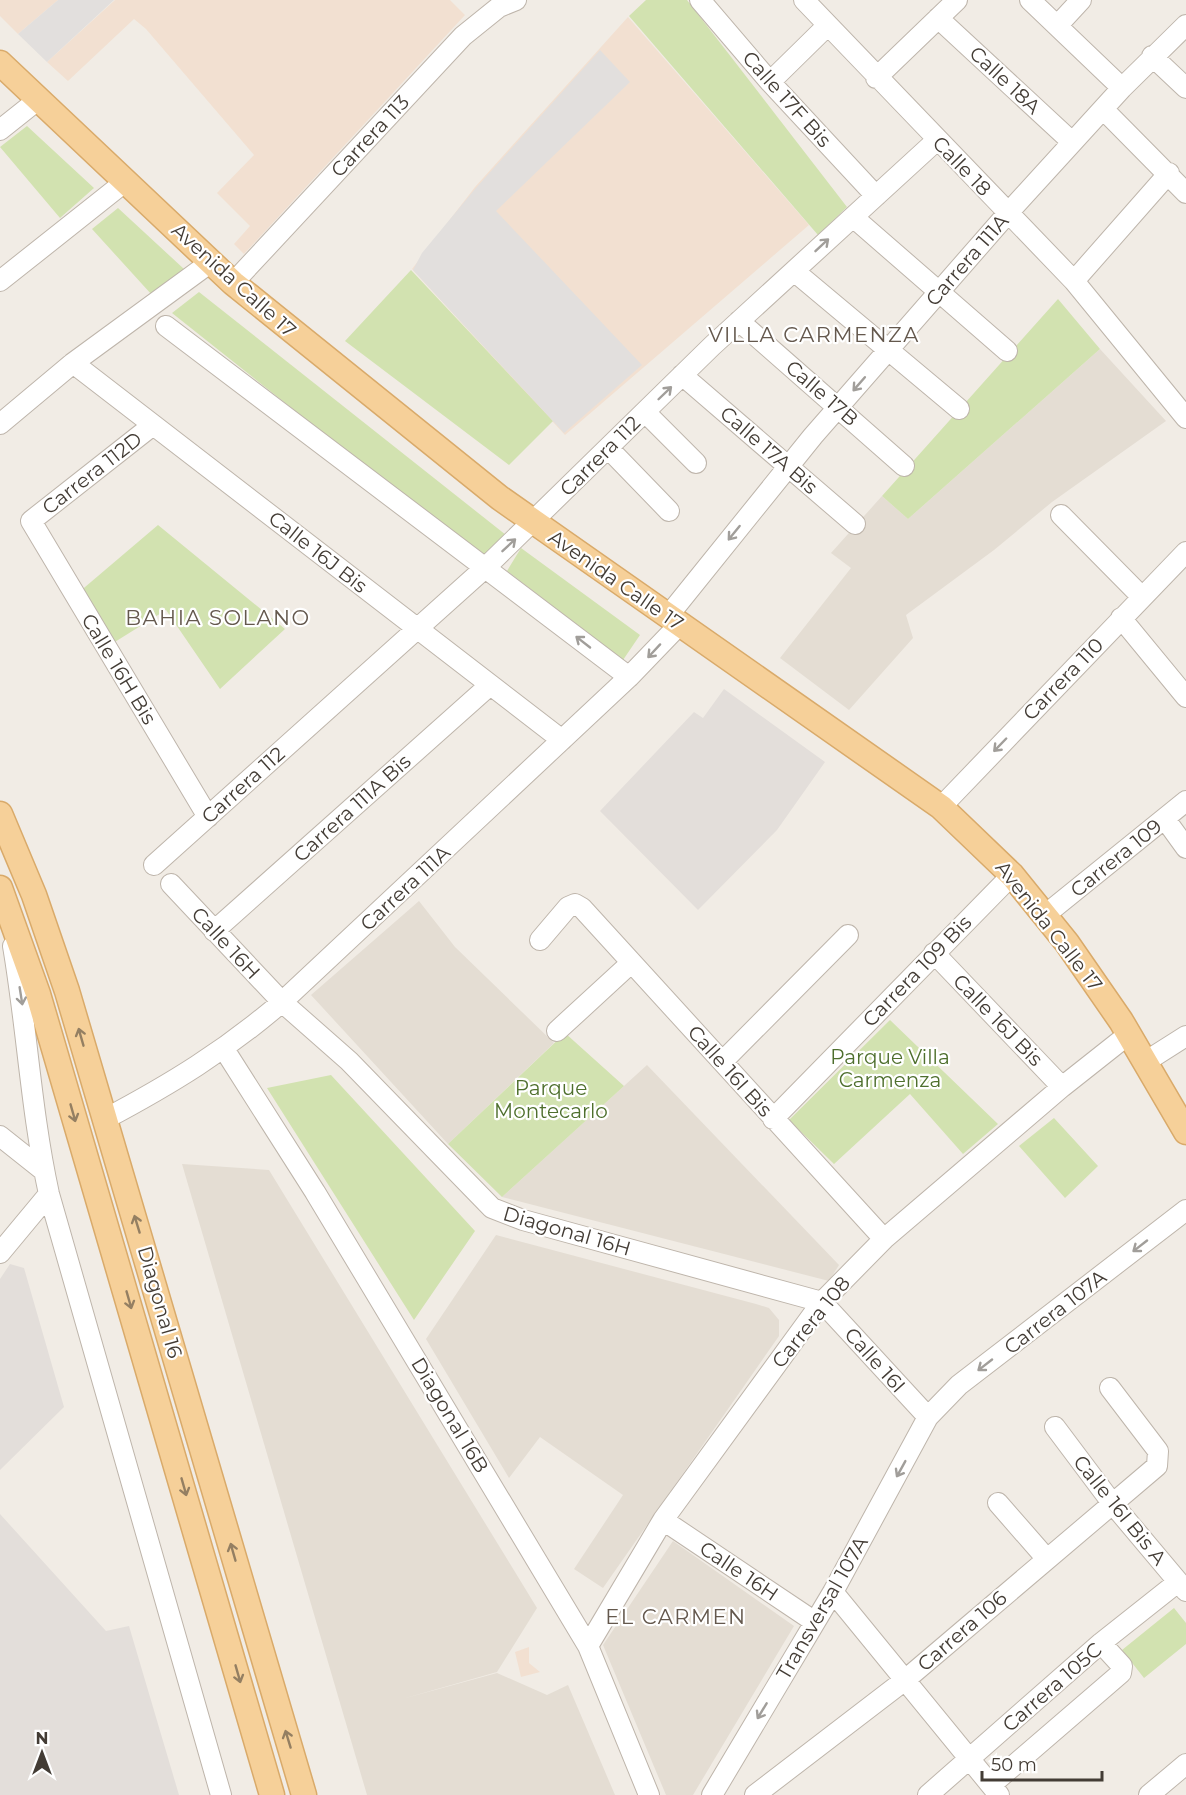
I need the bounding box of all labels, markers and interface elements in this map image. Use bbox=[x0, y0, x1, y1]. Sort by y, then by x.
street label: Calle 18A bbox=[965, 41, 1046, 119]
street label: Calle 17F Bis bbox=[738, 46, 837, 152]
street label: Carrera 113 bbox=[326, 90, 414, 182]
street label: Calle 18 bbox=[928, 131, 996, 201]
street label: Carrera 111A bbox=[921, 209, 1014, 311]
street label: Avenida Calle 17 bbox=[167, 218, 301, 342]
one-way arrow bbox=[814, 238, 829, 252]
district label: VILLA CARMENZA bbox=[708, 322, 920, 347]
street label: Calle 17B bbox=[781, 355, 863, 431]
one-way arrow bbox=[852, 376, 866, 391]
one-way arrow bbox=[657, 385, 672, 400]
street label: Calle 17A Bis bbox=[715, 401, 823, 499]
street label: Carrera 112 bbox=[555, 411, 645, 501]
street label: Carrera 112D bbox=[37, 427, 147, 519]
street label: Calle 16J Bis bbox=[264, 506, 372, 598]
street label: Avenida Calle 17 bbox=[544, 525, 688, 635]
one-way arrow bbox=[727, 525, 740, 541]
one-way arrow bbox=[502, 537, 517, 552]
district label: BAHIA SOLANO bbox=[125, 605, 311, 630]
street label: Calle 16H Bis bbox=[77, 609, 162, 729]
street label: Carrera 110 bbox=[1018, 633, 1108, 725]
one-way arrow bbox=[575, 635, 591, 648]
one-way arrow bbox=[647, 643, 661, 658]
one-way arrow bbox=[993, 738, 1007, 753]
street label: Carrera 112 bbox=[196, 741, 290, 829]
street label: Carrera 111A Bis bbox=[289, 749, 416, 867]
street label: Carrera 109 bbox=[1066, 814, 1166, 902]
street label: Carrera 111A bbox=[355, 840, 455, 936]
street label: Avenida Calle 17 bbox=[991, 856, 1107, 996]
street label: Calle 16H bbox=[187, 902, 265, 984]
street label: Carrera 109 Bis bbox=[858, 910, 976, 1032]
street label: Calle 16J Bis bbox=[948, 969, 1048, 1071]
one-way arrow bbox=[16, 986, 27, 1006]
street label: Calle 16I Bis bbox=[683, 1020, 777, 1122]
one-way arrow bbox=[74, 1028, 86, 1047]
park label: Parque Villa Carmenza bbox=[830, 1045, 950, 1092]
park label: Parque Montecarlo bbox=[494, 1076, 608, 1123]
one-way arrow bbox=[68, 1103, 80, 1122]
street label: Diagonal 16H bbox=[500, 1201, 634, 1261]
one-way arrow bbox=[131, 1215, 142, 1234]
one-way arrow bbox=[1132, 1240, 1148, 1252]
street label: Diagonal 16 bbox=[133, 1243, 187, 1361]
street label: Carrera 107A bbox=[999, 1264, 1111, 1359]
street label: Carrera 108 bbox=[767, 1271, 855, 1373]
one-way arrow bbox=[124, 1290, 135, 1309]
street label: Calle 16I bbox=[840, 1322, 910, 1398]
street label: Diagonal 16B bbox=[406, 1353, 494, 1477]
one-way arrow bbox=[978, 1359, 994, 1372]
street label: Calle 16I Bis A bbox=[1068, 1450, 1172, 1570]
one-way arrow bbox=[895, 1460, 907, 1477]
one-way arrow bbox=[179, 1477, 190, 1496]
street label: Transversal 107A bbox=[771, 1532, 873, 1684]
street label: Calle 16H bbox=[695, 1536, 783, 1606]
one-way arrow bbox=[227, 1543, 238, 1562]
street label: Carrera 106 bbox=[912, 1586, 1012, 1676]
district label: EL CARMEN bbox=[605, 1604, 747, 1629]
street label: Carrera 105C bbox=[997, 1637, 1107, 1737]
one-way arrow bbox=[232, 1664, 244, 1683]
one-way arrow bbox=[756, 1702, 768, 1719]
north arrow bbox=[12, 1723, 72, 1783]
text: N bbox=[36, 1729, 48, 1748]
one-way arrow bbox=[282, 1730, 293, 1749]
scale bar bbox=[982, 1744, 1102, 1782]
text: 50 m bbox=[991, 1754, 1037, 1776]

